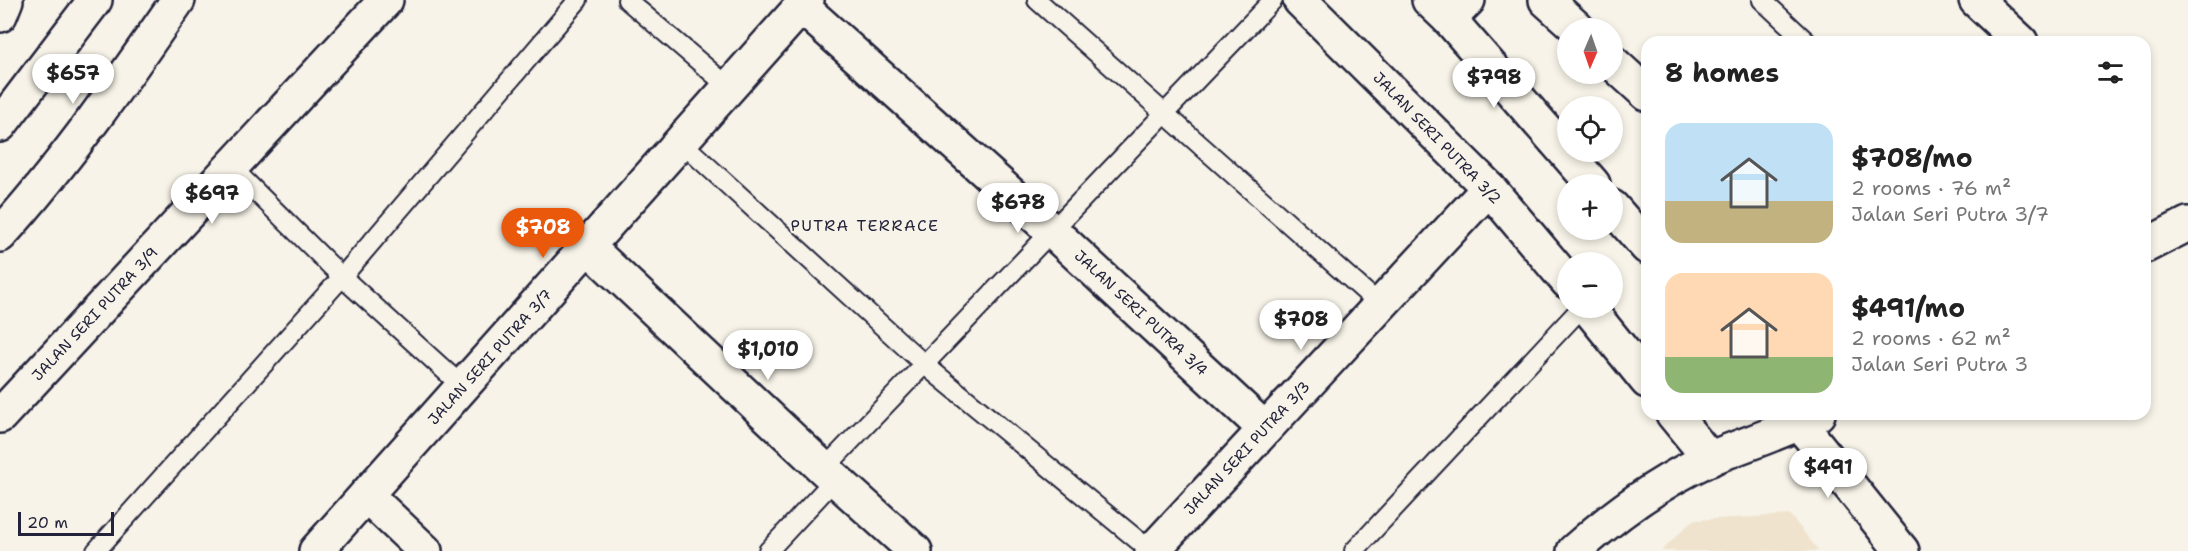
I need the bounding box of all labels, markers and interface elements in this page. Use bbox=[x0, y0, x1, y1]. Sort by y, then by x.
north arrow bbox=[1557, 18, 1623, 84]
map controls bbox=[1557, 18, 1623, 318]
pin: $657 bbox=[37, 54, 109, 105]
text: 8 homes bbox=[1665, 55, 1779, 90]
icon: filters bbox=[2094, 56, 2127, 89]
pin: $798 bbox=[1458, 58, 1530, 109]
text: $657 bbox=[46, 60, 100, 86]
text: $798 bbox=[1466, 64, 1522, 90]
street label: JALAN SERI PUTRA 3/2 bbox=[1369, 68, 1505, 208]
button: locate bbox=[1557, 96, 1623, 162]
text: $708/mo bbox=[1851, 140, 1973, 175]
icon: home bbox=[1713, 147, 1785, 219]
pin: $697 bbox=[176, 174, 248, 225]
button: + bbox=[1557, 174, 1623, 240]
text: 2 rooms · 76 m² bbox=[1851, 175, 2011, 201]
text: $697 bbox=[185, 180, 239, 206]
pin: $678 bbox=[982, 183, 1054, 234]
text: $678 bbox=[991, 189, 1045, 215]
text: Jalan Seri Putra 3/7 bbox=[1851, 201, 2049, 227]
pin: $708 bbox=[507, 208, 579, 259]
text: $708 bbox=[515, 214, 571, 240]
district label: PUTRA TERRACE bbox=[790, 215, 940, 236]
street label: JALAN SERI PUTRA 3/9 bbox=[28, 243, 162, 385]
street label: JALAN SERI PUTRA 3/4 bbox=[1070, 246, 1212, 380]
button: − bbox=[1557, 252, 1623, 318]
street label: JALAN SERI PUTRA 3/7 bbox=[424, 285, 556, 429]
text: $491/mo bbox=[1851, 290, 1965, 325]
icon: home bbox=[1713, 297, 1785, 369]
pin: $708 bbox=[1265, 300, 1337, 351]
text: $708 bbox=[1273, 306, 1329, 332]
text: 2 rooms · 62 m² bbox=[1851, 325, 2011, 351]
pin: $1,010 bbox=[719, 330, 817, 381]
text: $1,010 bbox=[737, 336, 799, 362]
text: Jalan Seri Putra 3 bbox=[1851, 351, 2028, 377]
street label: JALAN SERI PUTRA 3/3 bbox=[1180, 377, 1314, 519]
pin: $491 bbox=[1792, 448, 1864, 499]
text: $491 bbox=[1803, 454, 1853, 480]
scale bar bbox=[18, 509, 114, 536]
text: 20 m bbox=[27, 512, 68, 533]

